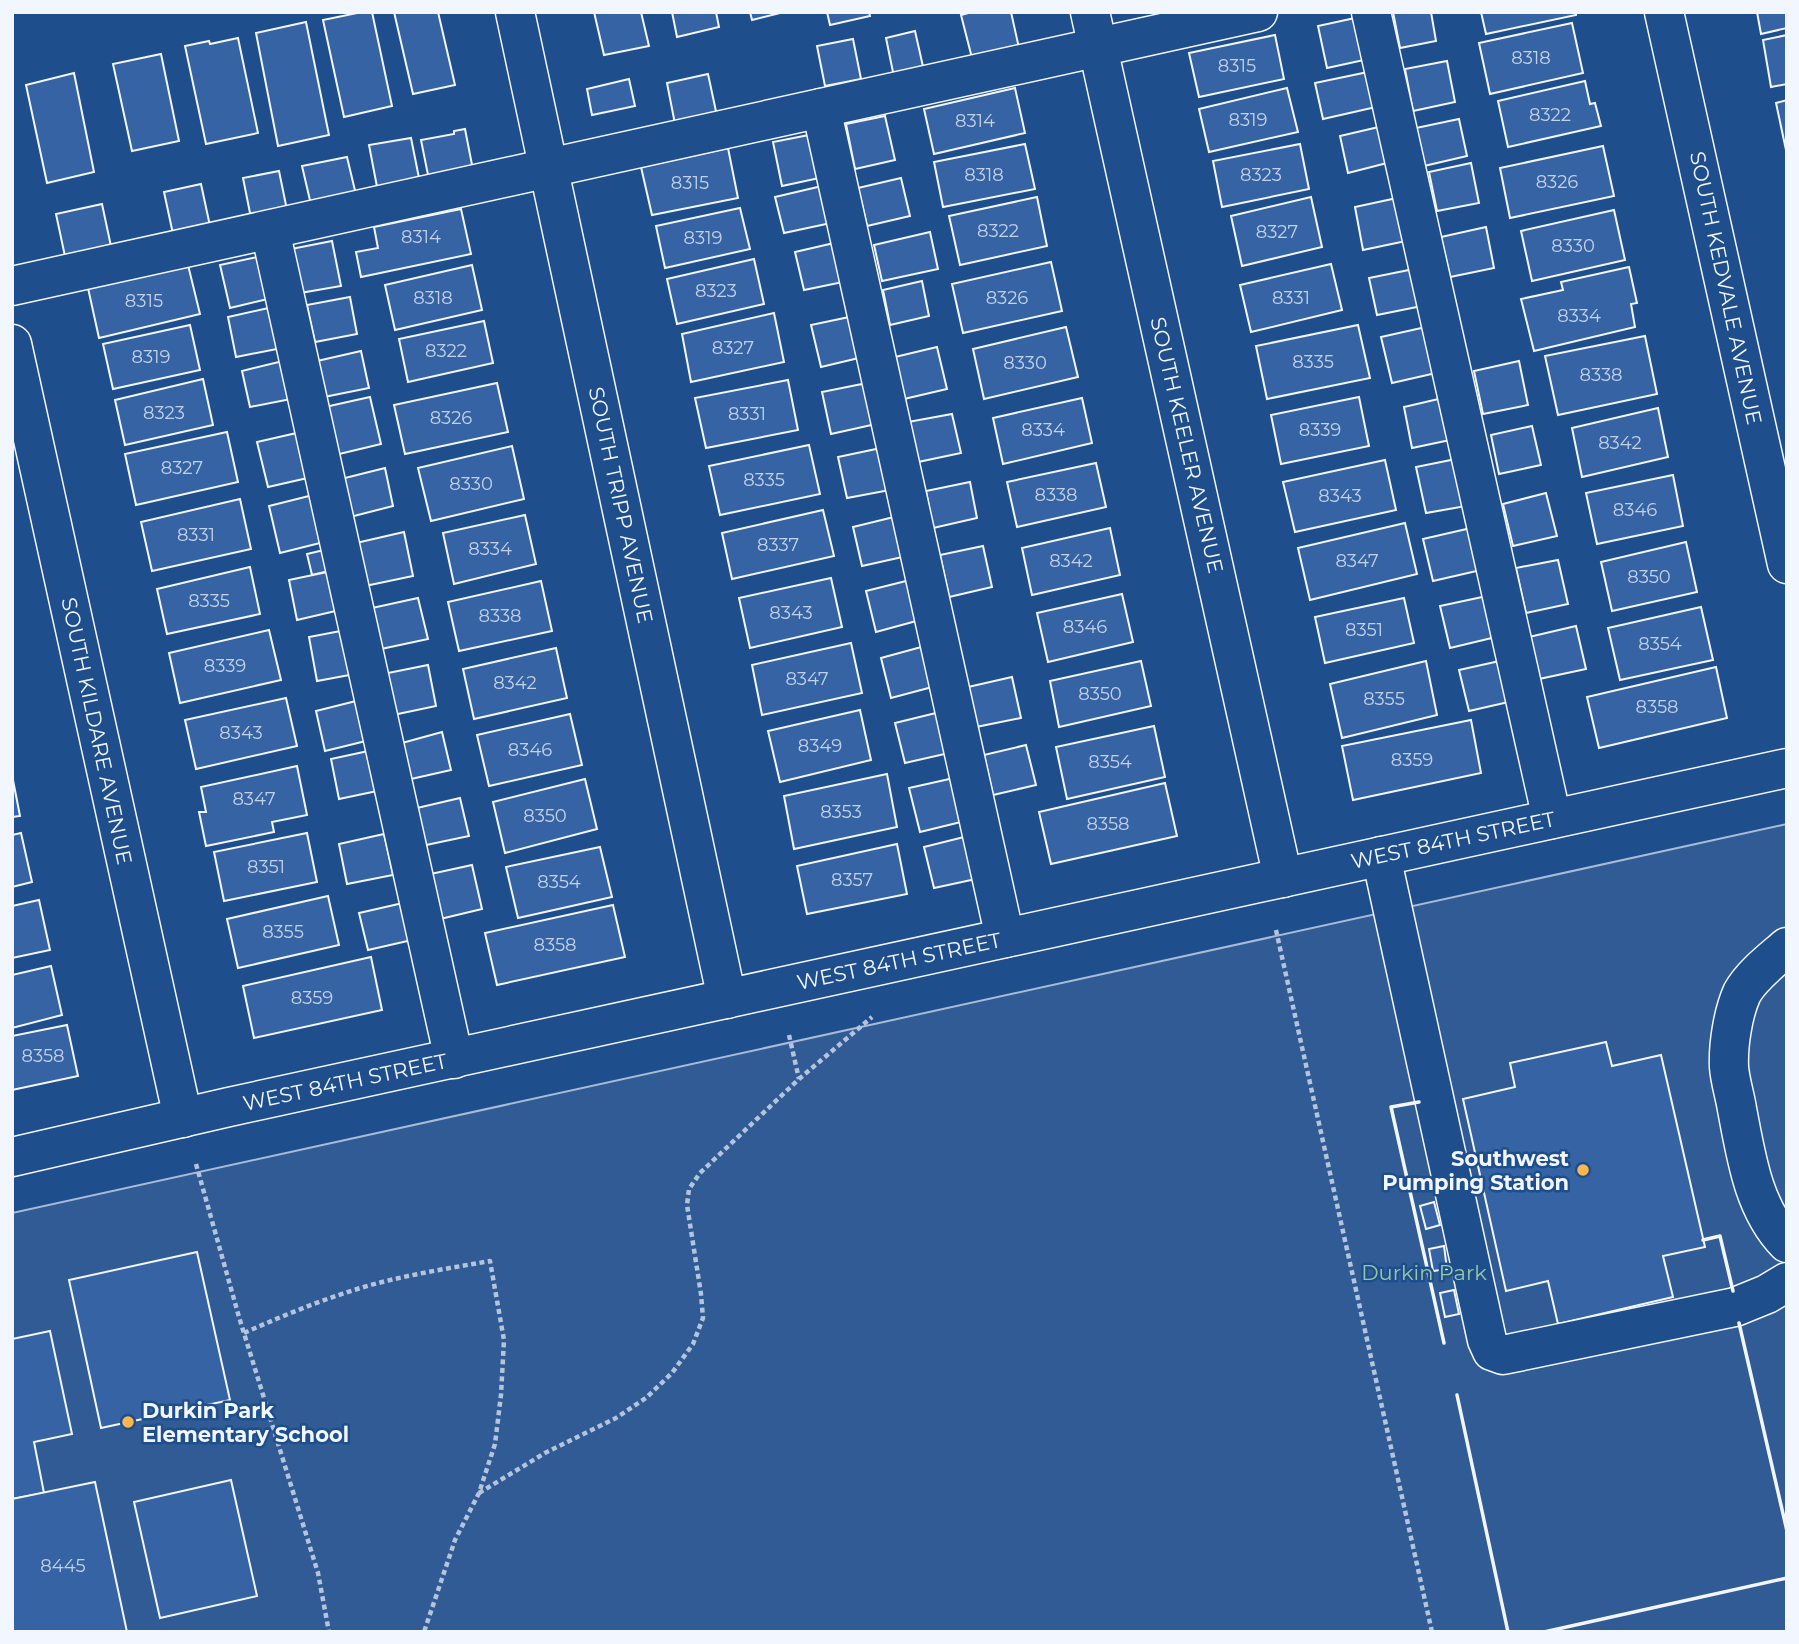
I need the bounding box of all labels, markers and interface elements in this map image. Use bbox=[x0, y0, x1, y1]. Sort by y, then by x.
house number: 8318 bbox=[1511, 47, 1551, 69]
house number: 8315 bbox=[1218, 55, 1256, 77]
house number: 8322 bbox=[1529, 104, 1571, 126]
house number: 8319 bbox=[1228, 109, 1268, 131]
house number: 8314 bbox=[955, 110, 995, 132]
street label: SOUTH KEDVALE AVENUE bbox=[1685, 149, 1767, 427]
house number: 8318 bbox=[964, 164, 1004, 186]
house number: 8323 bbox=[1240, 164, 1282, 186]
house number: 8326 bbox=[1536, 171, 1578, 193]
house number: 8315 bbox=[671, 172, 709, 194]
house number: 8322 bbox=[977, 220, 1019, 242]
house number: 8327 bbox=[1256, 221, 1298, 243]
house number: 8314 bbox=[401, 226, 441, 248]
house number: 8319 bbox=[683, 227, 723, 249]
house number: 8330 bbox=[1551, 235, 1595, 257]
house number: 8323 bbox=[695, 280, 737, 302]
house number: 8318 bbox=[413, 287, 453, 309]
house number: 8326 bbox=[986, 287, 1028, 309]
house number: 8331 bbox=[1272, 287, 1310, 309]
house number: 8315 bbox=[125, 290, 163, 312]
house number: 8334 bbox=[1557, 305, 1601, 327]
street label: SOUTH KEELER AVENUE bbox=[1145, 314, 1229, 576]
house number: 8327 bbox=[712, 337, 754, 359]
house number: 8322 bbox=[425, 340, 467, 362]
house number: 8319 bbox=[131, 346, 171, 368]
house number: 8335 bbox=[1292, 351, 1334, 373]
house number: 8330 bbox=[1003, 352, 1047, 374]
house number: 8338 bbox=[1579, 364, 1623, 386]
street label: SOUTH TRIPP AVENUE bbox=[584, 385, 658, 625]
house number: 8323 bbox=[143, 402, 185, 424]
house number: 8331 bbox=[728, 403, 766, 425]
house number: 8326 bbox=[430, 407, 472, 429]
house number: 8334 bbox=[1021, 419, 1065, 441]
house number: 8339 bbox=[1299, 419, 1341, 441]
house number: 8342 bbox=[1598, 432, 1642, 454]
house number: 8327 bbox=[161, 457, 203, 479]
house number: 8335 bbox=[743, 469, 785, 491]
house number: 8330 bbox=[449, 473, 493, 495]
house number: 8338 bbox=[1034, 484, 1078, 506]
house number: 8343 bbox=[1318, 485, 1362, 507]
house number: 8346 bbox=[1613, 499, 1657, 521]
house number: 8331 bbox=[177, 524, 215, 546]
house number: 8337 bbox=[757, 534, 799, 556]
house number: 8334 bbox=[468, 538, 512, 560]
house number: 8342 bbox=[1049, 550, 1093, 572]
house number: 8347 bbox=[1335, 550, 1379, 572]
house number: 8350 bbox=[1627, 566, 1671, 588]
house number: 8335 bbox=[188, 590, 230, 612]
street label: SOUTH KILDARE AVENUE bbox=[56, 595, 138, 867]
house number: 8343 bbox=[769, 602, 813, 624]
house number: 8338 bbox=[478, 605, 522, 627]
house number: 8346 bbox=[1063, 616, 1107, 638]
house number: 8351 bbox=[1345, 619, 1383, 641]
house number: 8354 bbox=[1638, 633, 1682, 655]
house number: 8339 bbox=[204, 655, 246, 677]
house number: 8347 bbox=[785, 668, 829, 690]
house number: 8342 bbox=[493, 672, 537, 694]
house number: 8350 bbox=[1078, 683, 1122, 705]
house number: 8355 bbox=[1363, 688, 1405, 710]
house number: 8358 bbox=[1635, 696, 1679, 718]
house number: 8343 bbox=[219, 722, 263, 744]
house number: 8349 bbox=[798, 735, 842, 757]
house number: 8346 bbox=[508, 739, 552, 761]
house number: 8359 bbox=[1391, 749, 1433, 771]
house number: 8354 bbox=[1088, 751, 1132, 773]
house number: 8347 bbox=[232, 788, 276, 810]
house number: 8353 bbox=[820, 801, 862, 823]
house number: 8350 bbox=[523, 805, 567, 827]
street label: WEST 84TH STREET bbox=[1349, 806, 1557, 874]
house number: 8358 bbox=[1086, 813, 1130, 835]
house number: 8351 bbox=[247, 856, 285, 878]
house number: 8357 bbox=[831, 869, 873, 891]
house number: 8354 bbox=[537, 871, 581, 893]
house number: 8355 bbox=[262, 921, 304, 943]
street label: WEST 84TH STREET bbox=[795, 927, 1003, 995]
house number: 8358 bbox=[533, 934, 577, 956]
house number: 8359 bbox=[291, 987, 333, 1009]
house number: 8358 bbox=[21, 1045, 65, 1067]
street label: WEST 84TH STREET bbox=[241, 1048, 449, 1116]
place label: Southwest Pumping Station bbox=[1382, 1146, 1569, 1195]
marker: Southwest Pumping Station bbox=[1575, 1162, 1591, 1178]
park label: Durkin Park bbox=[1361, 1260, 1487, 1285]
place label: Durkin Park Elementary School bbox=[142, 1398, 349, 1447]
marker: Durkin Park Elementary School bbox=[120, 1414, 136, 1430]
house number: 8445 bbox=[40, 1555, 86, 1577]

